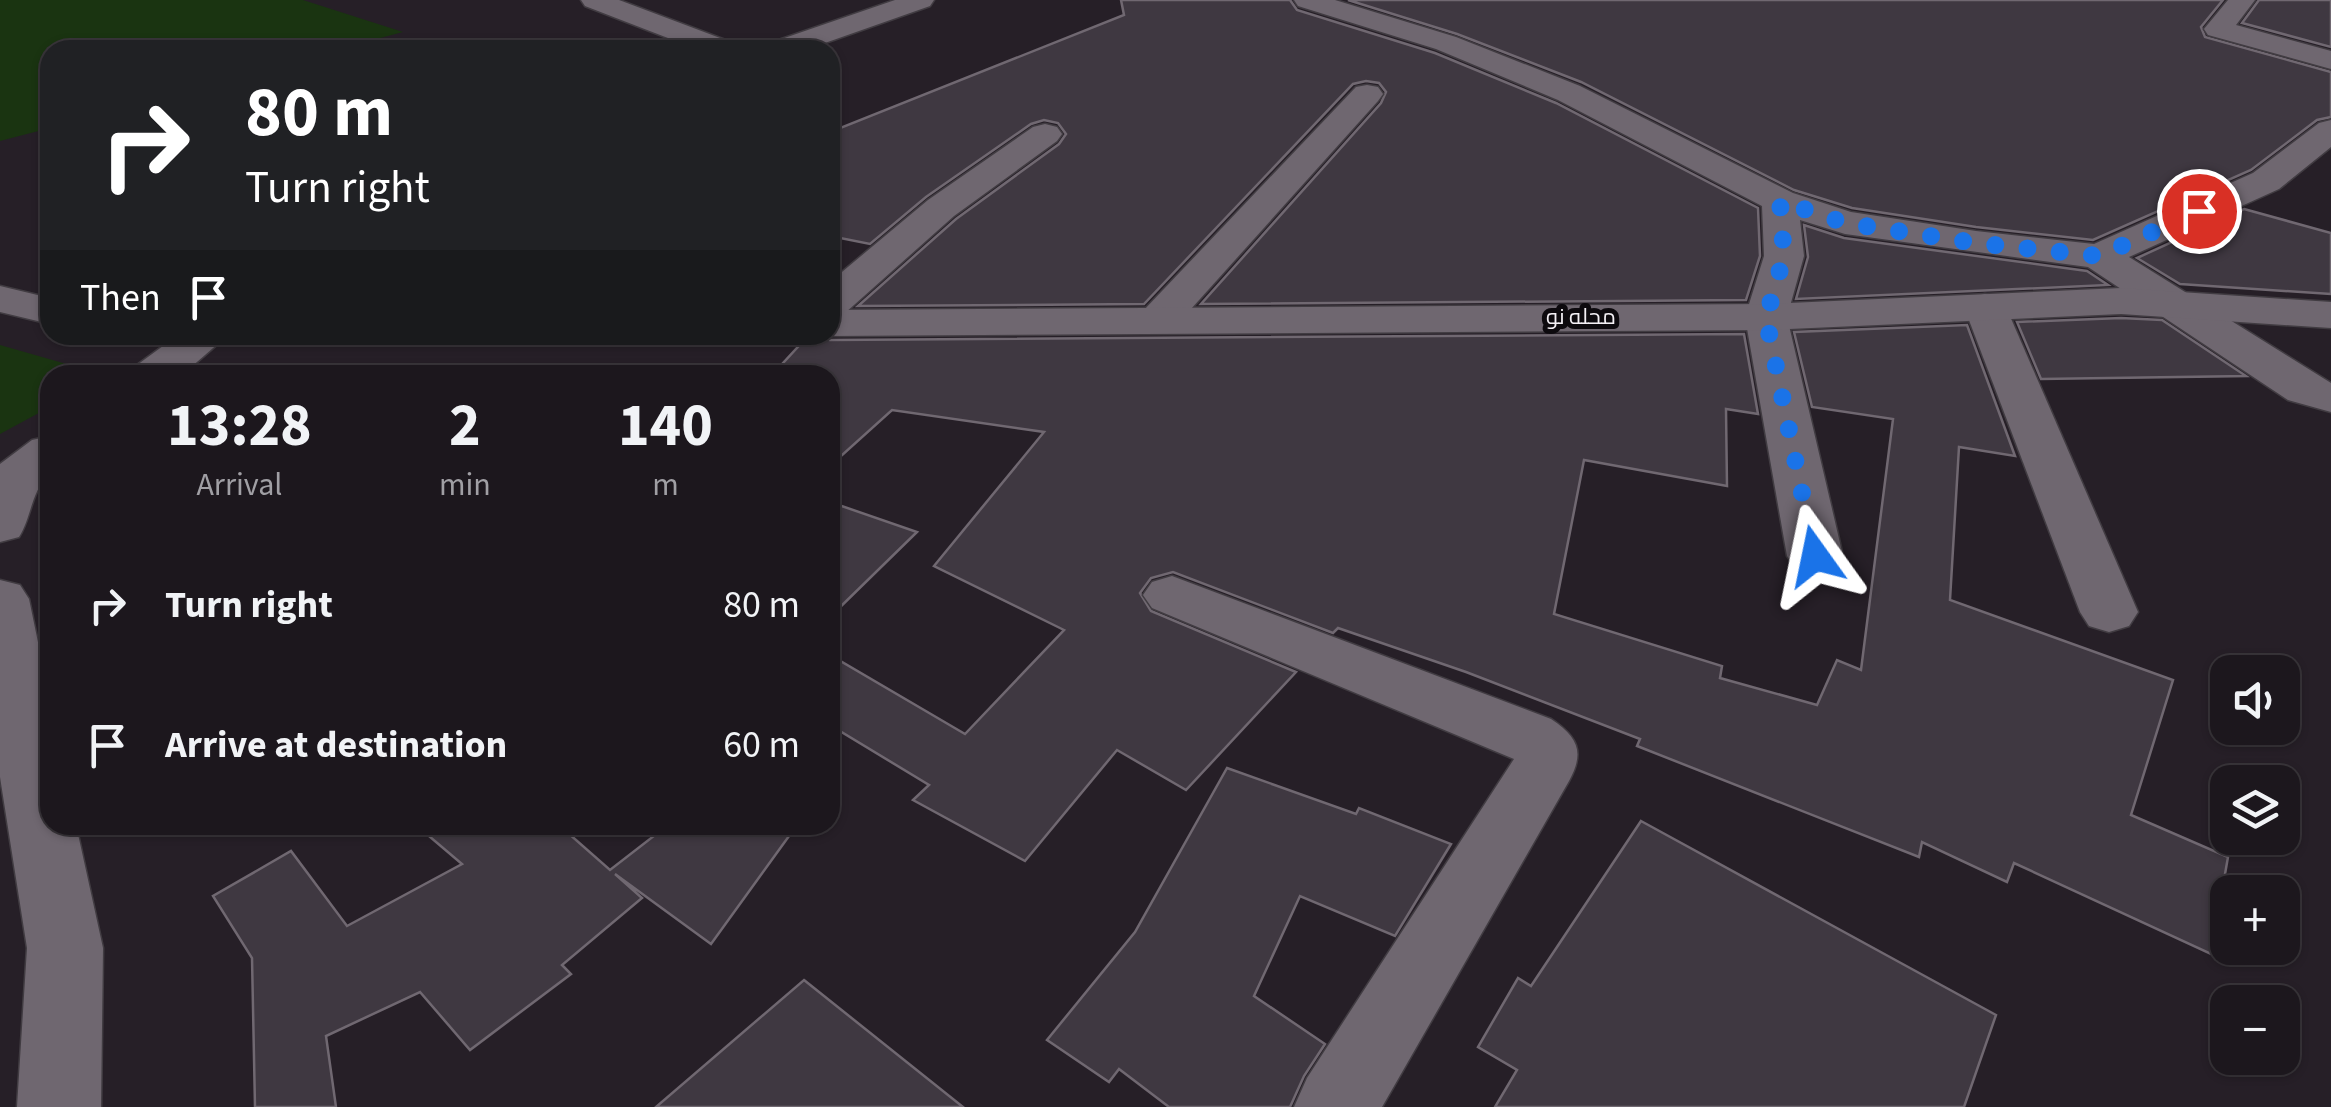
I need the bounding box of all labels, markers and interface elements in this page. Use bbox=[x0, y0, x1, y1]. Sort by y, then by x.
text: 80 m bbox=[245, 63, 393, 163]
icon: right bbox=[80, 80, 210, 210]
text: Turn right bbox=[245, 156, 430, 220]
pin bbox=[2157, 169, 2242, 254]
icon: arrive bbox=[2172, 184, 2227, 239]
icon: arrive bbox=[181, 270, 236, 325]
text: Then bbox=[80, 271, 161, 325]
street label: محله نو bbox=[1546, 301, 1616, 333]
text: 13:28 bbox=[167, 384, 312, 469]
text: 2 bbox=[449, 384, 481, 469]
text: 140 bbox=[618, 384, 713, 469]
text: Arrival bbox=[196, 462, 282, 508]
text: min bbox=[439, 462, 491, 508]
text: m bbox=[652, 462, 679, 508]
position arrow bbox=[1763, 504, 1867, 608]
icon: right bbox=[80, 578, 135, 633]
text: Turn right bbox=[165, 578, 333, 632]
text: 80 m bbox=[723, 578, 800, 632]
map controls bbox=[2210, 655, 2300, 1075]
button: sound bbox=[2210, 655, 2300, 745]
icon: arrive bbox=[80, 718, 135, 773]
text: Arrive at destination bbox=[165, 718, 507, 772]
text: 60 m bbox=[723, 718, 800, 772]
button: layers bbox=[2210, 765, 2300, 855]
button: + bbox=[2210, 875, 2300, 965]
button: − bbox=[2210, 985, 2300, 1075]

